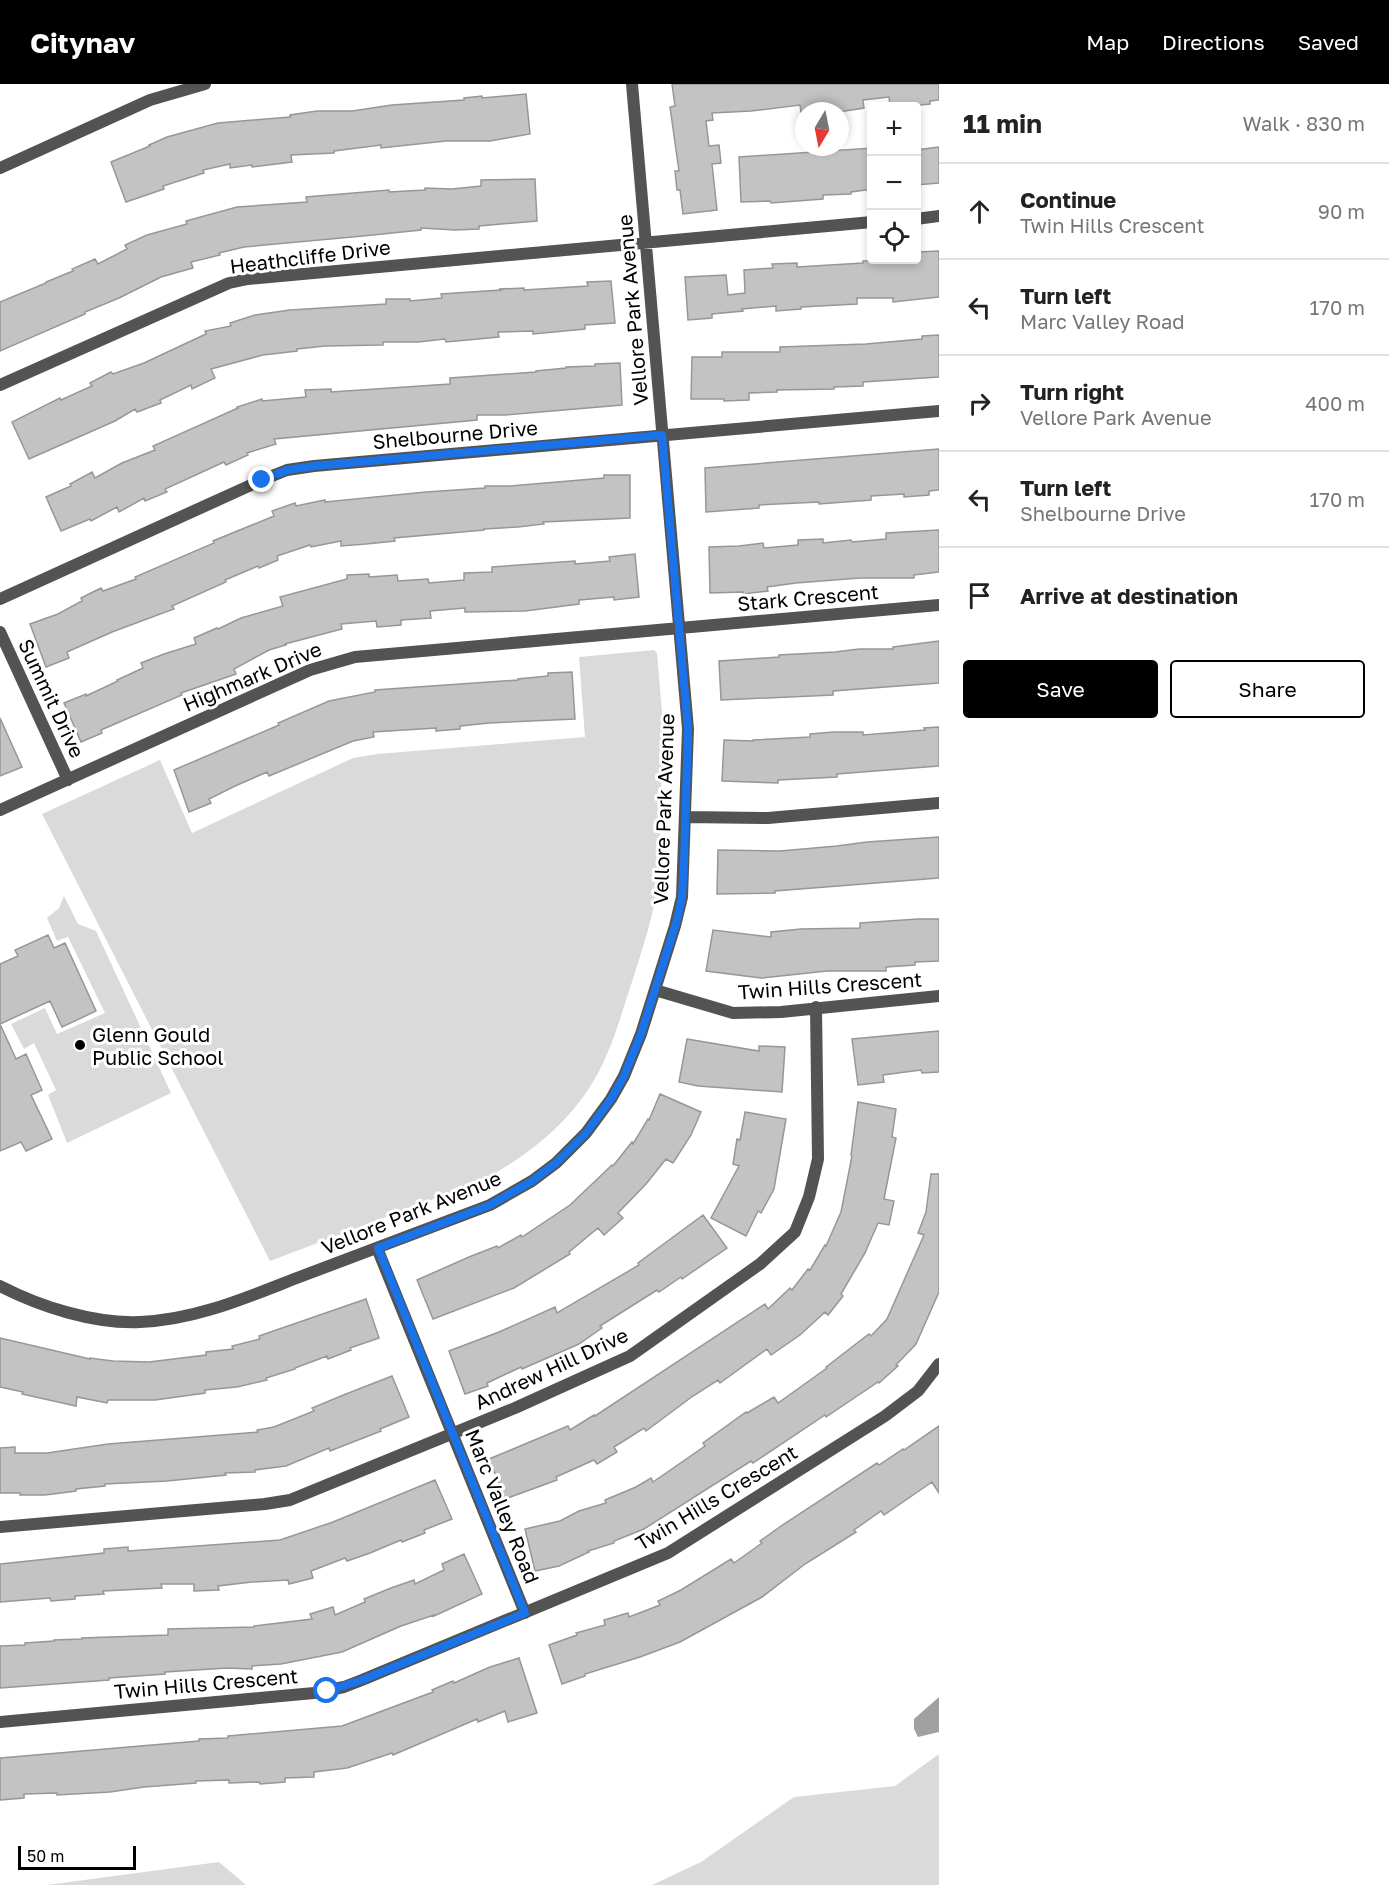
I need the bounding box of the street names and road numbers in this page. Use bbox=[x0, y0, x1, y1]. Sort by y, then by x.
street label: Vellore Park Avenue bbox=[612, 214, 652, 406]
street label: Heathcliffe Drive bbox=[228, 234, 392, 278]
street label: Shelbourne Drive bbox=[371, 415, 539, 453]
street label: Stark Crescent bbox=[736, 579, 880, 615]
street label: Summit Drive bbox=[14, 635, 90, 761]
street label: Highmark Drive bbox=[179, 636, 325, 716]
street label: Vellore Park Avenue bbox=[648, 713, 678, 905]
street label: Twin Hills Crescent bbox=[737, 967, 923, 1003]
street label: Vellore Park Avenue bbox=[318, 1165, 504, 1259]
street label: Andrew Hill Drive bbox=[471, 1322, 631, 1414]
street label: Marc Valley Road bbox=[461, 1425, 545, 1587]
street label: Twin Hills Crescent bbox=[631, 1439, 801, 1555]
street label: Twin Hills Crescent bbox=[113, 1663, 299, 1703]

